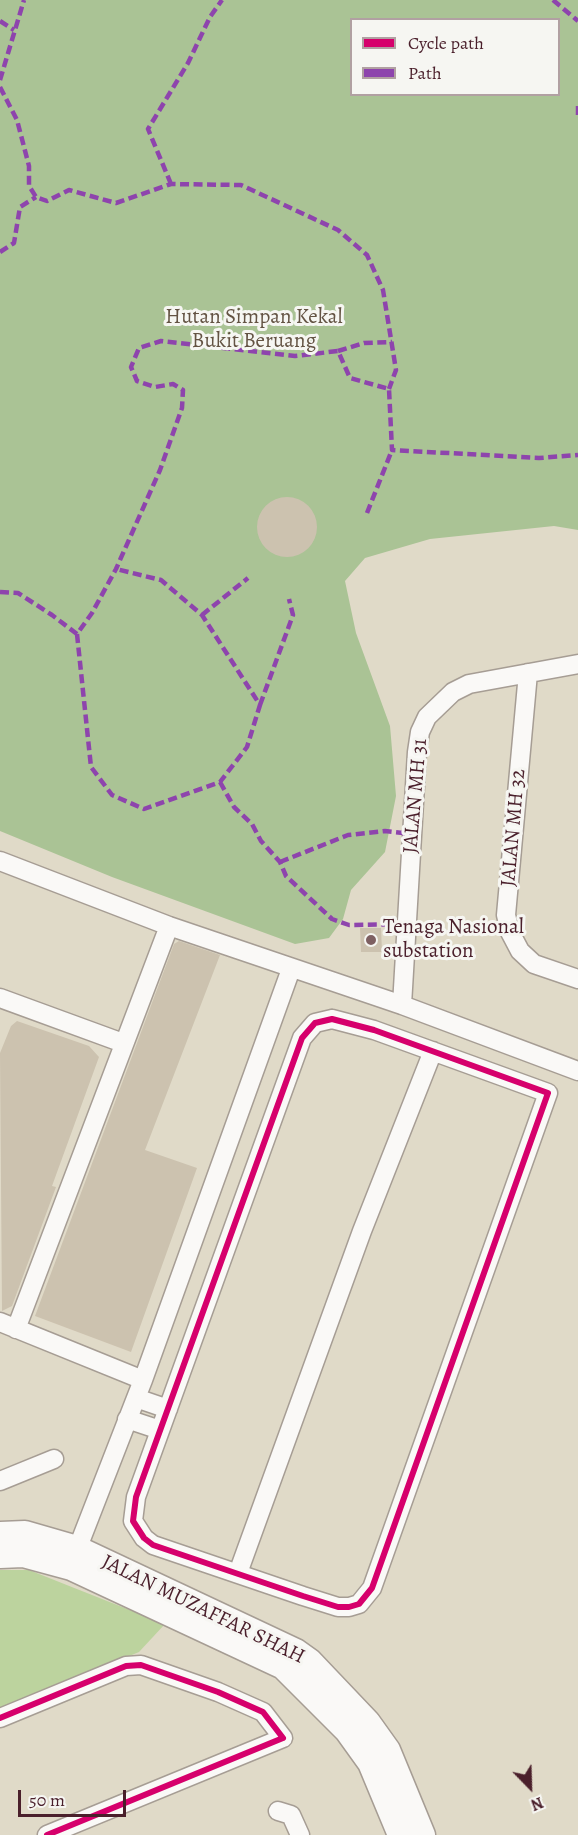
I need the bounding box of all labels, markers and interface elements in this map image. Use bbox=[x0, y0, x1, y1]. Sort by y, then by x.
legend bbox=[350, 18, 560, 96]
text: Cycle path bbox=[408, 31, 484, 55]
text: Path bbox=[408, 61, 442, 85]
park label: Hutan Simpan Kekal Bukit Beruang bbox=[165, 305, 343, 355]
street label: JALAN MH 31 bbox=[398, 737, 434, 855]
street label: JALAN MH 32 bbox=[496, 768, 532, 888]
place label: Tenaga Nasional substation bbox=[383, 915, 524, 965]
marker: Tenaga Nasional substation bbox=[364, 933, 378, 947]
street label: JALAN MUZAFFAR SHAH bbox=[97, 1550, 309, 1670]
north arrow bbox=[500, 1757, 560, 1817]
scale bar bbox=[21, 1778, 129, 1816]
text: 50 m bbox=[29, 1788, 65, 1812]
text: N bbox=[527, 1791, 547, 1816]

